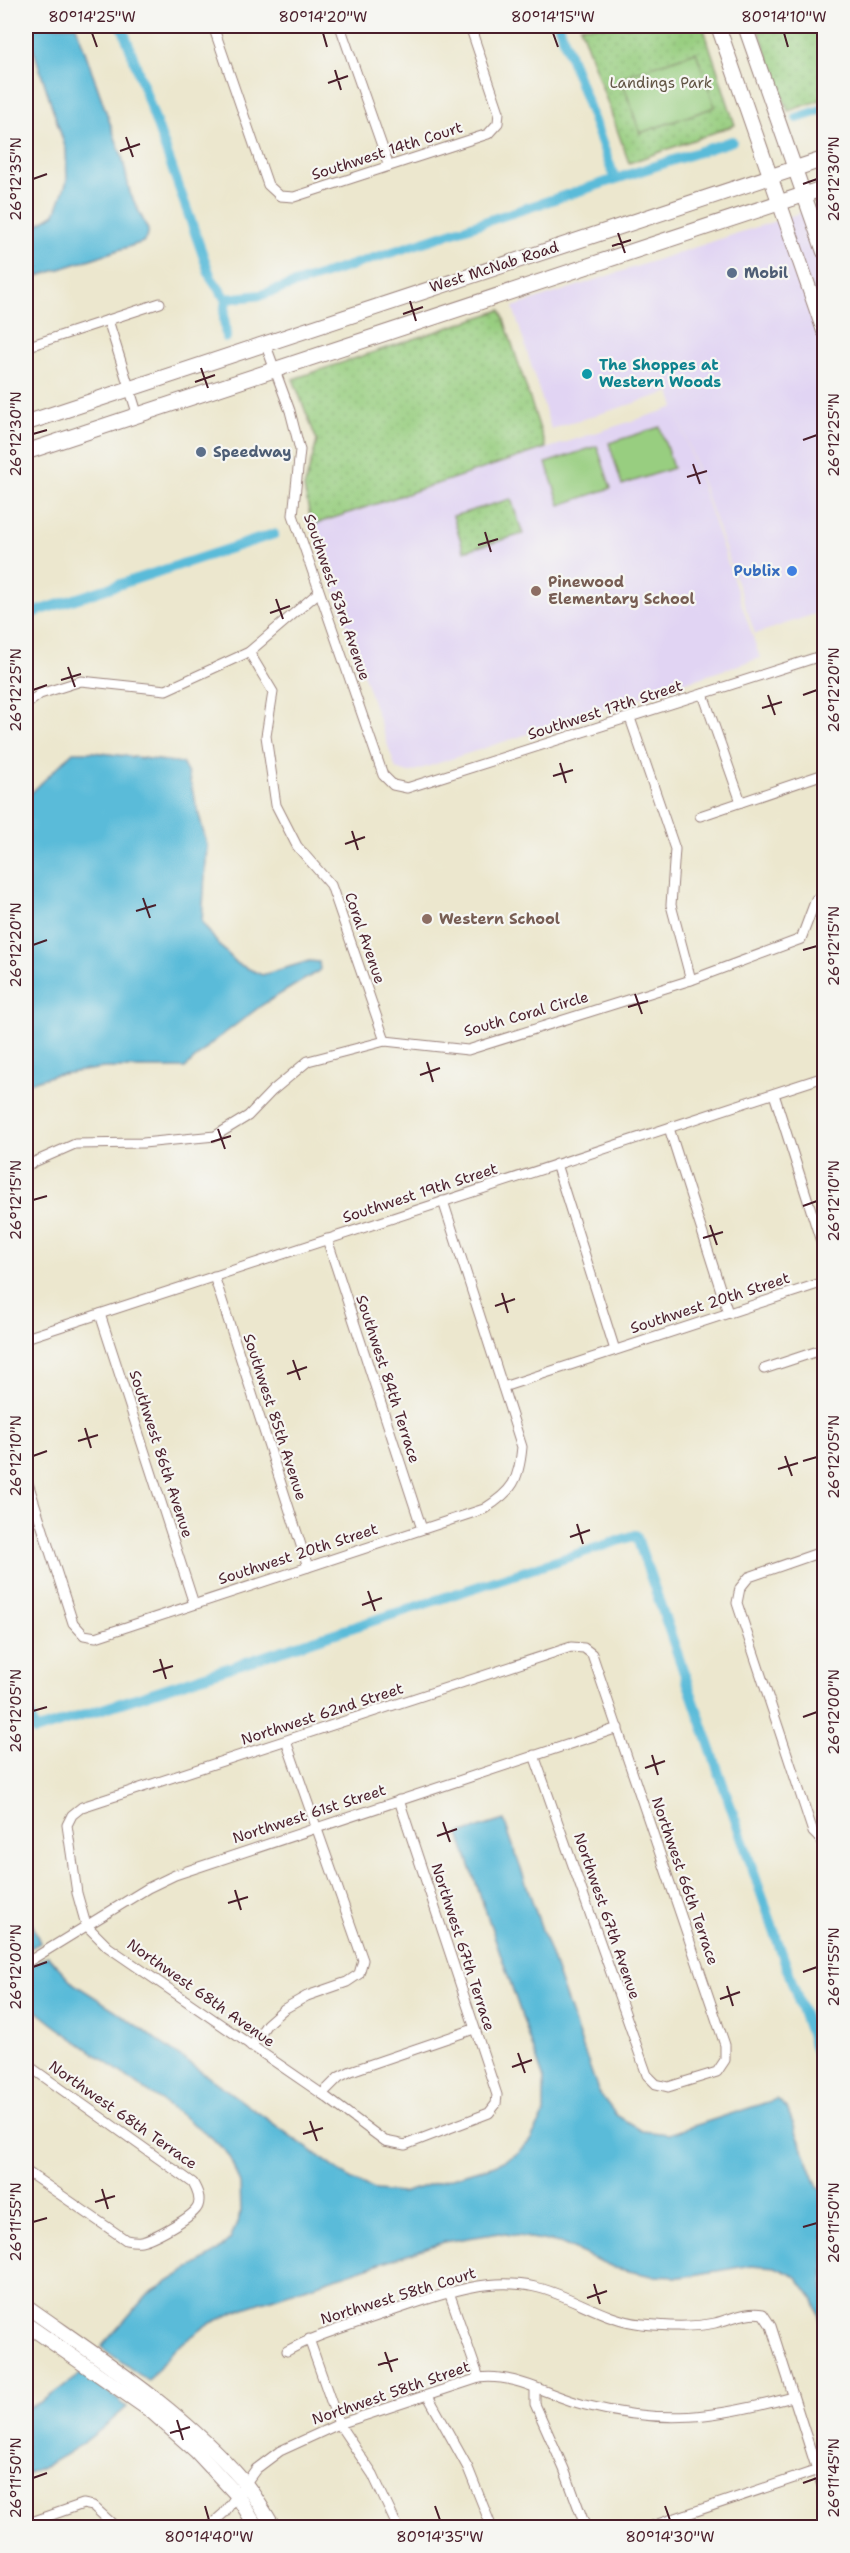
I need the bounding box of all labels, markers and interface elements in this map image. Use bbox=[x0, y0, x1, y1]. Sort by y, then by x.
text: 80°14'25"W bbox=[48, 7, 136, 27]
text: 80°14'20"W bbox=[278, 7, 368, 27]
text: 80°14'15"W bbox=[511, 7, 595, 27]
text: 80°14'10"W bbox=[741, 7, 827, 27]
park label: Landings Park bbox=[610, 73, 712, 93]
street label: Southwest 14th Court bbox=[309, 117, 465, 185]
text: 26°12'30"N bbox=[824, 136, 844, 222]
text: 26°12'35"N bbox=[6, 137, 26, 221]
street label: West McNab Road bbox=[427, 237, 562, 297]
place label: Mobil bbox=[744, 263, 788, 283]
marker: Mobil bbox=[725, 266, 739, 280]
place label: The Shoppes at Western Woods bbox=[599, 355, 721, 392]
marker: The Shoppes at Western Woods bbox=[580, 367, 594, 381]
text: 26°12'30"N bbox=[6, 391, 26, 477]
text: 26°12'25"N bbox=[824, 393, 844, 477]
place label: Speedway bbox=[213, 442, 291, 462]
marker: Speedway bbox=[194, 445, 208, 459]
street label: Southwest 83rd Avenue bbox=[299, 511, 375, 683]
place label: Publix bbox=[734, 561, 780, 581]
marker: Publix bbox=[785, 564, 799, 578]
place label: Pinewood Elementary School bbox=[548, 572, 695, 609]
marker: Pinewood Elementary School bbox=[529, 584, 543, 598]
text: 26°12'20"N bbox=[824, 647, 844, 733]
text: 26°12'25"N bbox=[6, 648, 26, 732]
street label: Southwest 17th Street bbox=[525, 675, 685, 745]
street label: Coral Avenue bbox=[340, 890, 390, 986]
text: 26°12'20"N bbox=[6, 902, 26, 988]
text: 26°12'15"N bbox=[824, 906, 844, 986]
place label: Western School bbox=[439, 909, 560, 929]
marker: Western School bbox=[420, 912, 434, 926]
street label: South Coral Circle bbox=[461, 987, 591, 1041]
street label: Southwest 19th Street bbox=[340, 1158, 500, 1228]
text: 26°12'15"N bbox=[6, 1160, 26, 1240]
text: 26°12'10"N bbox=[824, 1160, 844, 1242]
street label: Southwest 20th Street bbox=[628, 1268, 792, 1338]
street label: Southwest 84th Terrace bbox=[351, 1292, 425, 1466]
street label: Southwest 85th Avenue bbox=[239, 1331, 311, 1503]
street label: Southwest 86th Avenue bbox=[124, 1368, 198, 1540]
text: 26°12'10"N bbox=[6, 1415, 26, 1497]
text: 26°12'05"N bbox=[824, 1415, 844, 1499]
street label: Southwest 20th Street bbox=[216, 1519, 380, 1589]
text: 26°12'05"N bbox=[6, 1669, 26, 1753]
text: 26°12'00"N bbox=[824, 1669, 844, 1755]
street label: Northwest 62nd Street bbox=[238, 1678, 406, 1750]
street label: Northwest 61st Street bbox=[230, 1780, 388, 1848]
street label: Northwest 66th Terrace bbox=[647, 1794, 723, 1968]
street label: Northwest 67th Avenue bbox=[569, 1830, 645, 2002]
street label: Northwest 67th Terrace bbox=[426, 1861, 500, 2033]
text: 26°12'00"N bbox=[6, 1924, 26, 2010]
text: 26°11'55"N bbox=[824, 1927, 844, 2007]
street label: Northwest 68th Avenue bbox=[123, 1934, 279, 2052]
street label: Northwest 68th Terrace bbox=[45, 2056, 201, 2174]
text: 26°11'55"N bbox=[6, 2182, 26, 2262]
text: 26°11'50"N bbox=[824, 2182, 844, 2264]
street label: Northwest 58th Court bbox=[318, 2263, 478, 2329]
street label: Northwest 58th Street bbox=[309, 2357, 473, 2429]
text: 26°11'50"N bbox=[6, 2437, 26, 2519]
text: 26°11'45"N bbox=[824, 2438, 844, 2518]
text: 80°14'40"W bbox=[164, 2527, 254, 2547]
text: 80°14'35"W bbox=[396, 2527, 484, 2547]
text: 80°14'30"W bbox=[625, 2527, 715, 2547]

